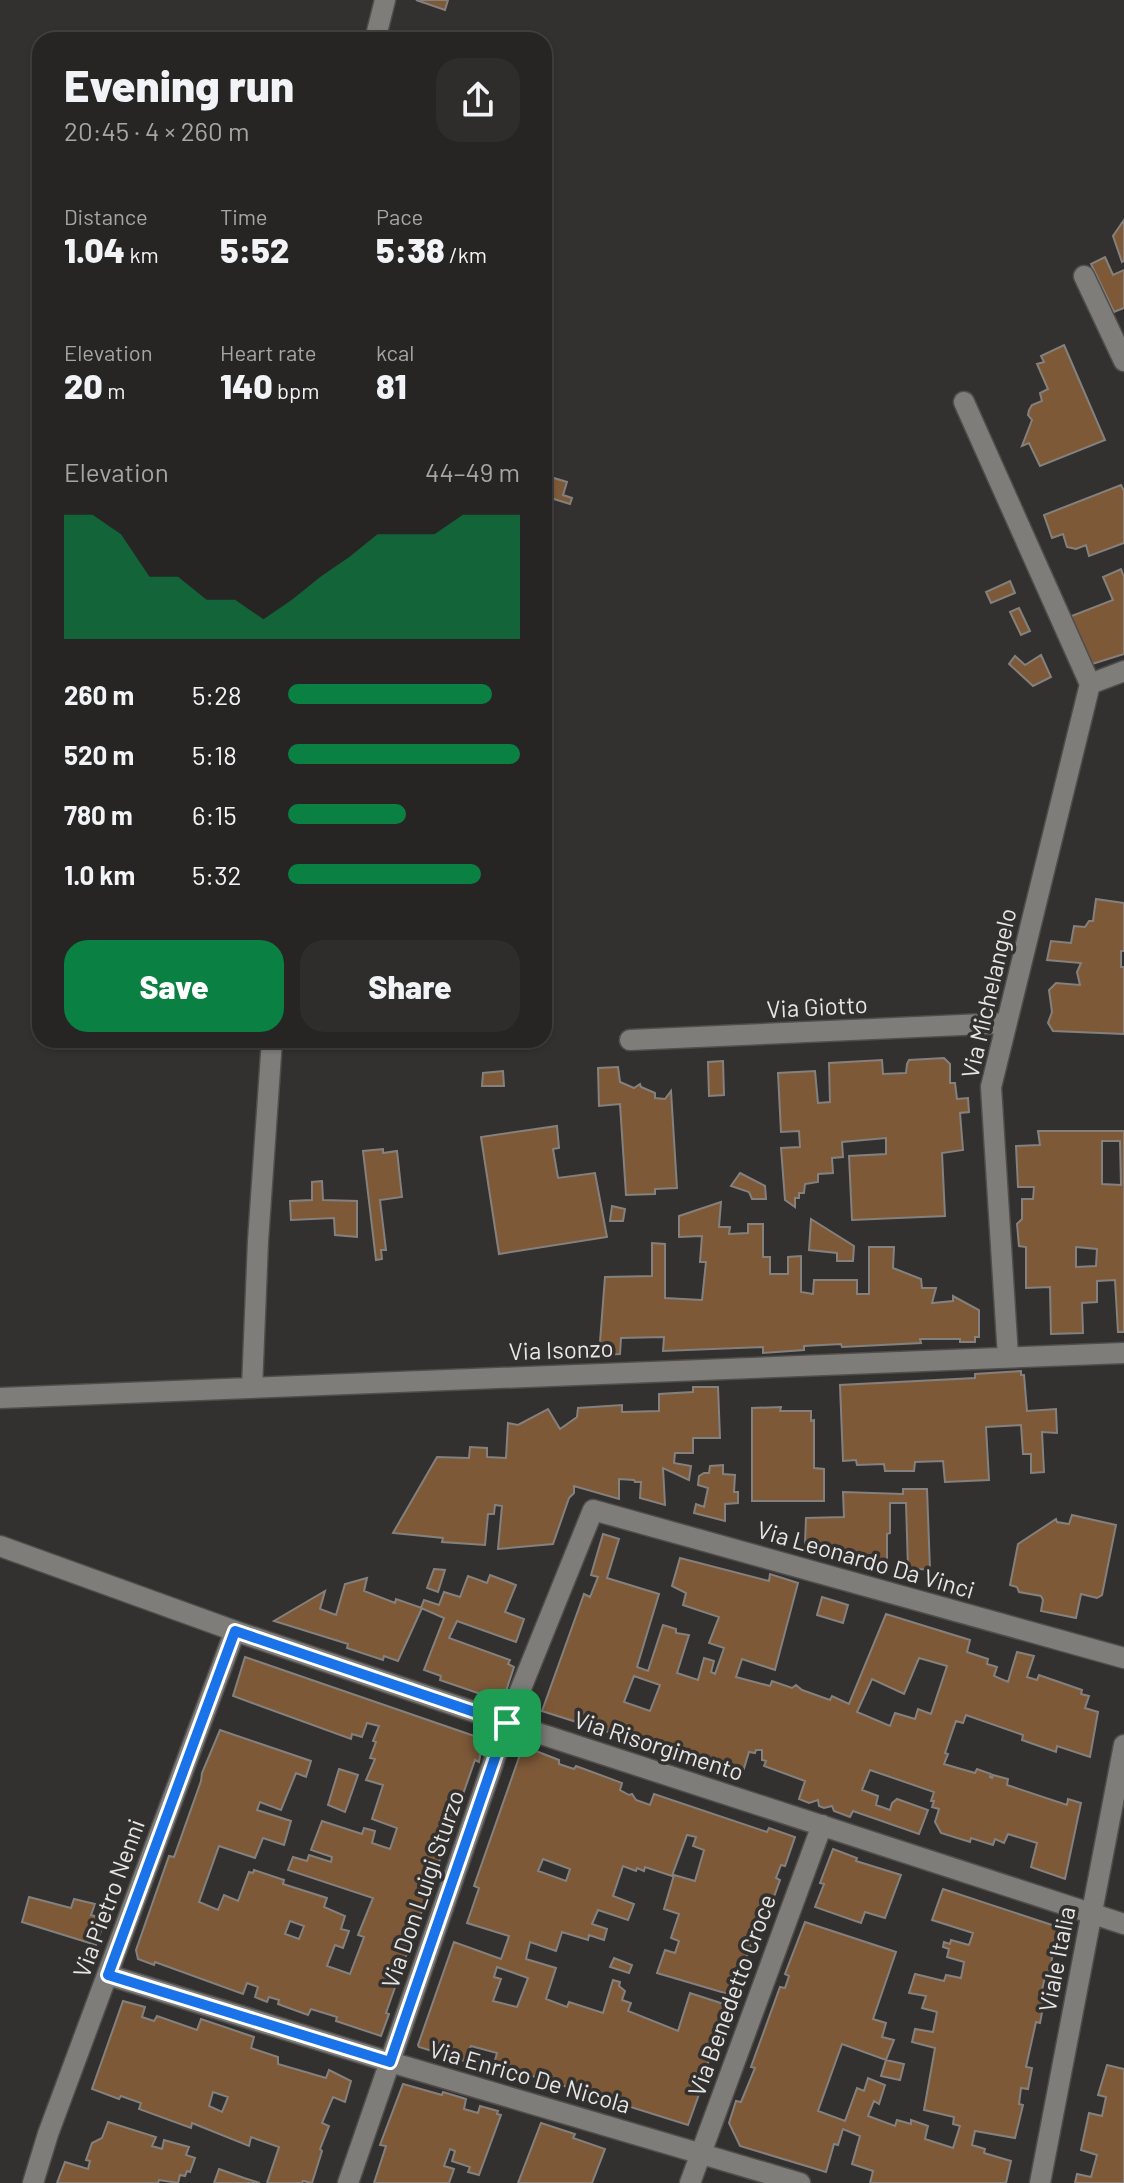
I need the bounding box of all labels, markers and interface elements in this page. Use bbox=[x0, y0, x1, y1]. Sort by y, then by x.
text: Evening run bbox=[64, 58, 294, 111]
button: share bbox=[436, 58, 520, 142]
text: 20:45 · 4 × 260 m bbox=[64, 115, 249, 146]
text: Distance bbox=[64, 203, 148, 229]
text: Time bbox=[220, 203, 268, 229]
text: Pace bbox=[376, 203, 423, 229]
text: 1.04 bbox=[64, 229, 125, 270]
text: 5:52 bbox=[220, 229, 289, 270]
text: 5:38 bbox=[376, 229, 445, 270]
text: km bbox=[125, 241, 159, 267]
text: /km bbox=[445, 241, 487, 267]
text: Elevation bbox=[64, 339, 153, 365]
text: Heart rate bbox=[220, 339, 317, 365]
text: kcal bbox=[376, 339, 414, 365]
text: 20 bbox=[64, 365, 103, 406]
text: 140 bbox=[220, 365, 273, 406]
text: 81 bbox=[376, 365, 407, 406]
text: m bbox=[103, 377, 125, 403]
text: bpm bbox=[273, 377, 319, 403]
text: Elevation bbox=[64, 456, 169, 487]
text: 44–49 m bbox=[425, 456, 520, 487]
text: 260 m bbox=[64, 679, 134, 710]
text: 5:28 bbox=[192, 679, 242, 710]
text: 520 m bbox=[64, 739, 134, 770]
text: 5:18 bbox=[192, 739, 237, 770]
text: 780 m bbox=[64, 799, 133, 830]
text: 6:15 bbox=[192, 799, 237, 830]
text: 1.0 km bbox=[64, 859, 135, 890]
text: 5:32 bbox=[192, 859, 242, 890]
street label: Via Michelangelo bbox=[954, 905, 1022, 1081]
button: Save bbox=[64, 940, 284, 1032]
button: Share bbox=[300, 940, 520, 1032]
street label: Via Giotto bbox=[766, 989, 868, 1023]
street label: Via Isonzo bbox=[508, 1333, 614, 1365]
street label: Via Leonardo Da Vinci bbox=[754, 1514, 978, 1604]
pin bbox=[473, 1689, 541, 1757]
icon: arrive bbox=[485, 1701, 529, 1745]
street label: Via Risorgimento bbox=[570, 1704, 748, 1786]
street label: Via Don Luigi Sturzo bbox=[375, 1786, 469, 1992]
street label: Via Pietro Nenni bbox=[66, 1815, 150, 1981]
street label: Via Benedetto Croce bbox=[681, 1890, 781, 2100]
street label: Viale Italia bbox=[1032, 1904, 1080, 2014]
street label: Via Enrico De Nicola bbox=[426, 2033, 634, 2119]

